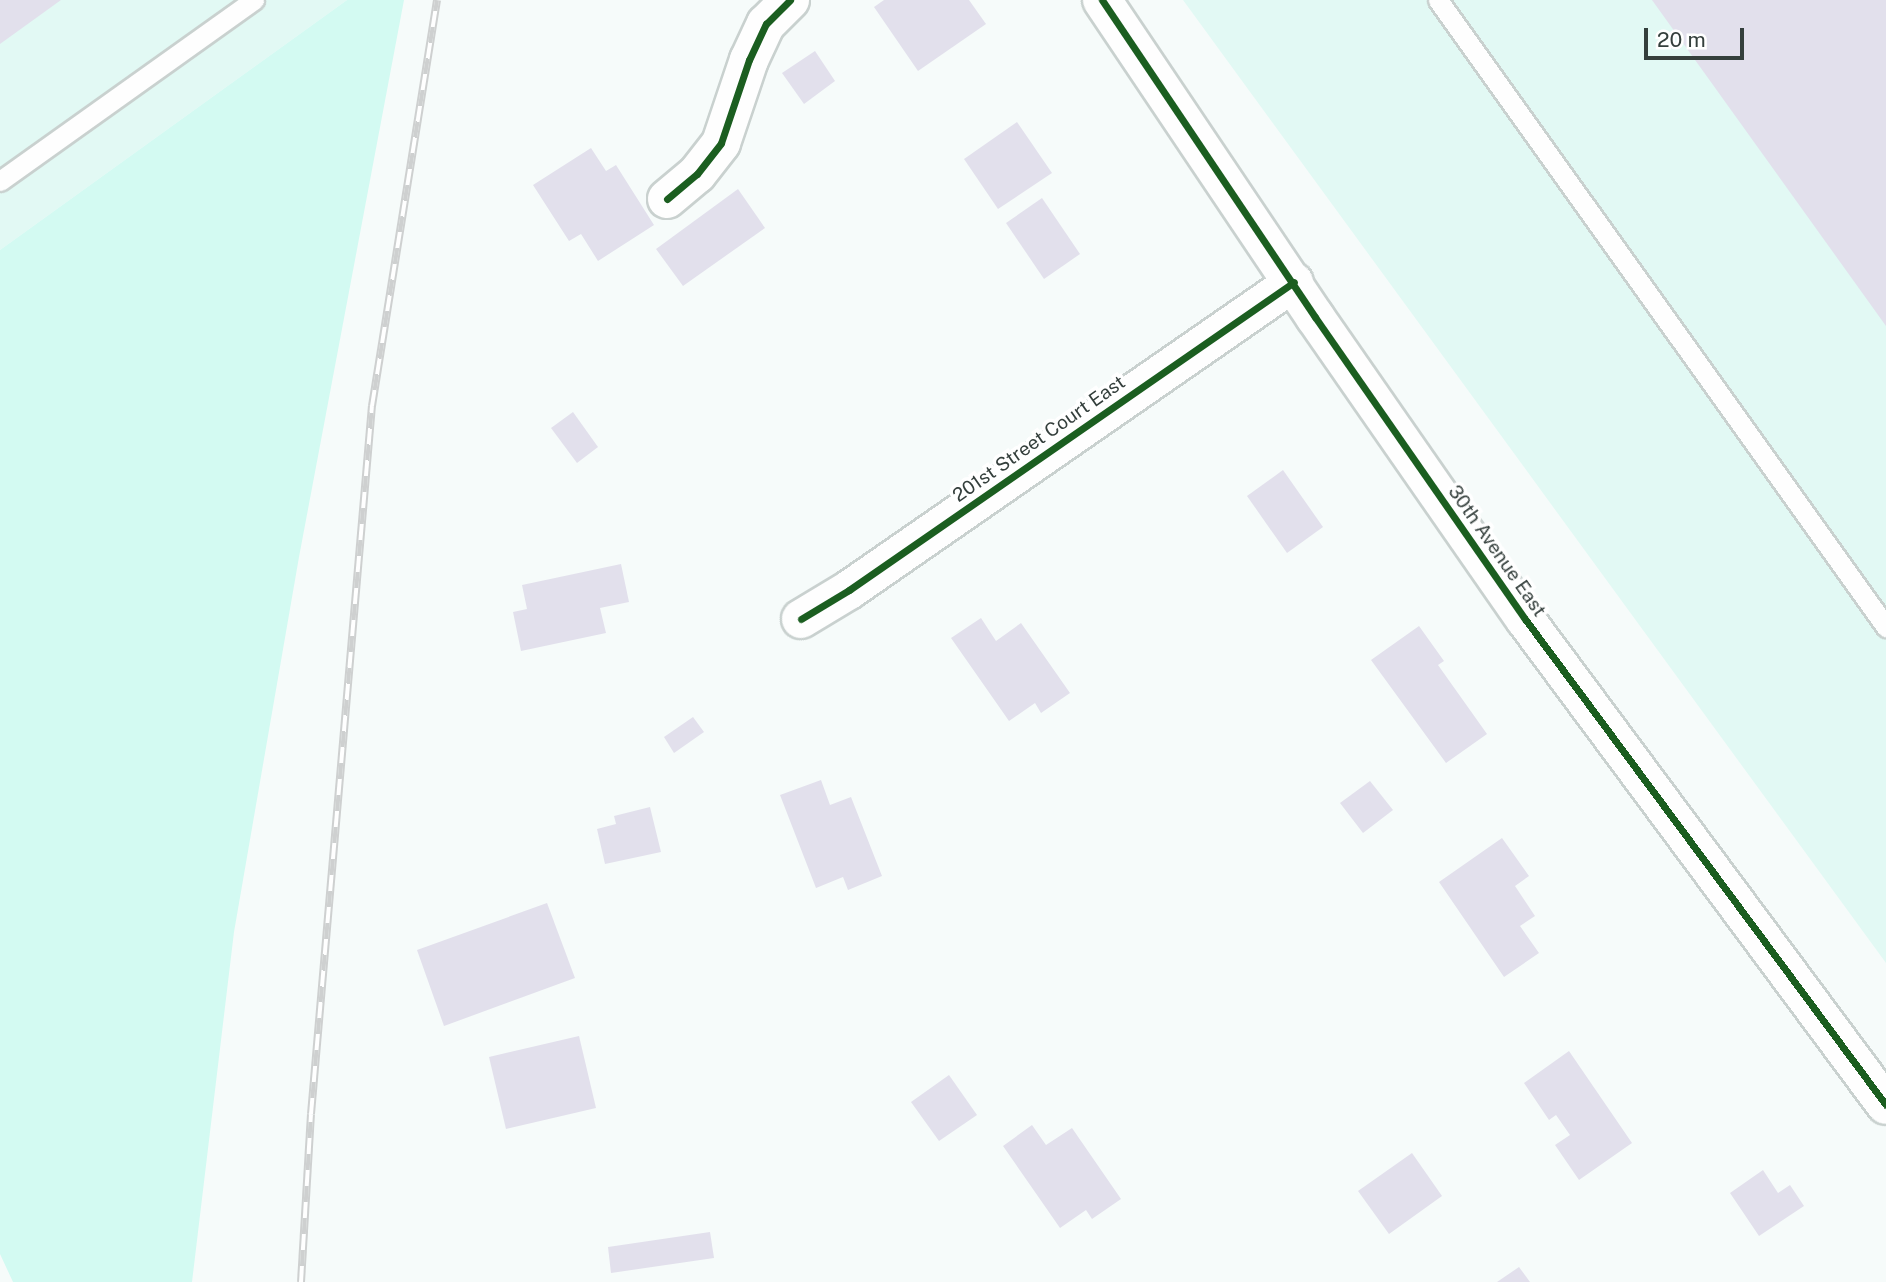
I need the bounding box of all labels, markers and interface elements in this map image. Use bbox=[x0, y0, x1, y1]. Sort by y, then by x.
scale bar bbox=[1648, 14, 1748, 58]
text: 20 m bbox=[1657, 27, 1706, 52]
street label: 201st Street Court East bbox=[948, 371, 1130, 507]
street label: 30th Avenue East bbox=[1443, 481, 1551, 621]

